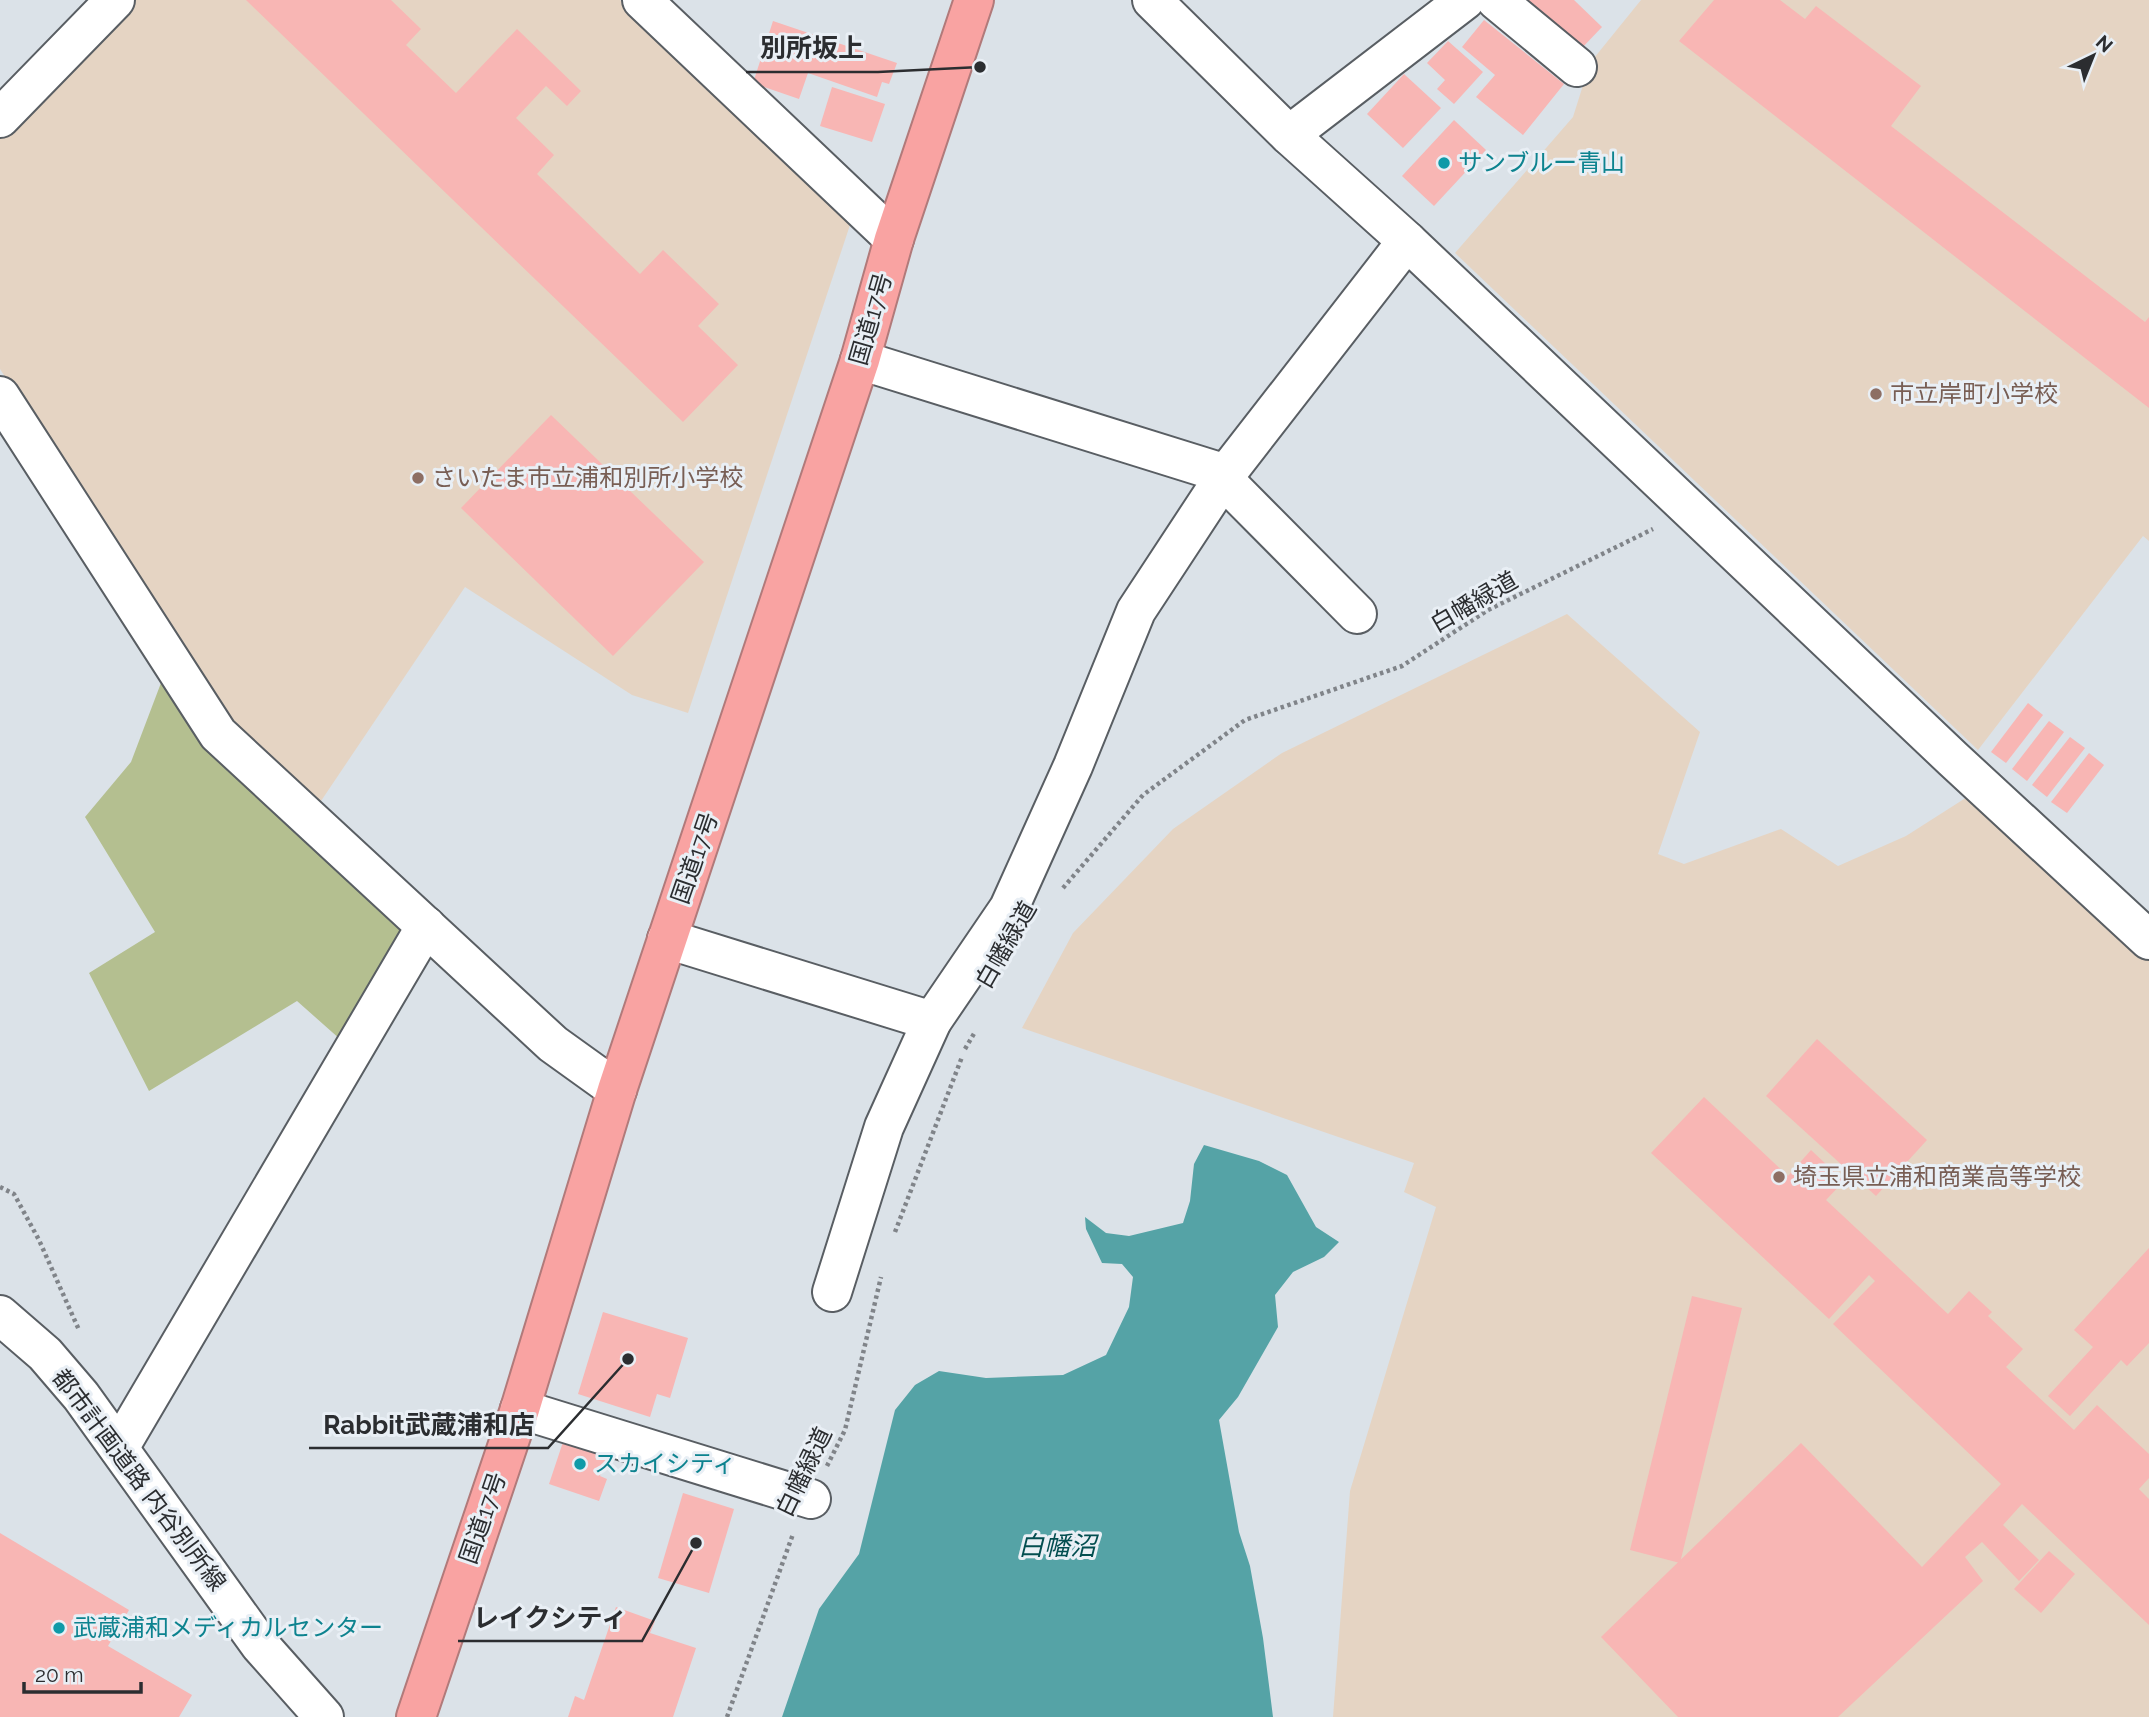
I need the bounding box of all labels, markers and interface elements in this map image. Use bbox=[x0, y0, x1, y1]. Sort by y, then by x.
north arrow bbox=[2058, 21, 2128, 91]
callout: 別所坂上 bbox=[746, 25, 878, 72]
text: N bbox=[2092, 31, 2117, 57]
text: 別所坂上 bbox=[760, 33, 864, 63]
place label: サンブルー青山 bbox=[1458, 148, 1625, 177]
marker: サンブルー青山 bbox=[1436, 155, 1452, 171]
street label: 国道17号 bbox=[843, 269, 898, 369]
place label: 市立岸町小学校 bbox=[1890, 379, 2058, 408]
marker: 市立岸町小学校 bbox=[1868, 386, 1884, 402]
place label: さいたま市立浦和別所小学校 bbox=[432, 463, 743, 492]
marker: さいたま市立浦和別所小学校 bbox=[410, 470, 426, 486]
street label: 白幡緑道 bbox=[1425, 565, 1523, 638]
street label: 国道17号 bbox=[665, 808, 724, 907]
street label: 白幡緑道 bbox=[969, 896, 1042, 994]
place label: 埼玉県立浦和商業高等学校 bbox=[1793, 1162, 2081, 1191]
marker: 埼玉県立浦和商業高等学校 bbox=[1771, 1169, 1787, 1185]
street label: 都市計画道路 内谷別所線 bbox=[47, 1363, 232, 1596]
callout: Rabbit武蔵浦和店 bbox=[309, 1401, 548, 1448]
text: Rabbit武蔵浦和店 bbox=[323, 1410, 535, 1440]
street label: 白幡緑道 bbox=[769, 1422, 838, 1521]
place label: スカイシティ bbox=[594, 1449, 737, 1478]
marker: スカイシティ bbox=[572, 1456, 588, 1472]
street label: 国道17号 bbox=[453, 1468, 512, 1567]
water label: 白幡沼 bbox=[1018, 1531, 1100, 1561]
callout: レイクシティ bbox=[458, 1594, 642, 1641]
text: レイクシティ bbox=[473, 1603, 627, 1633]
place label: 武蔵浦和メディカルセンター bbox=[73, 1613, 383, 1642]
marker: 武蔵浦和メディカルセンター bbox=[51, 1620, 67, 1636]
scale bar bbox=[24, 1650, 142, 1694]
text: 20 m bbox=[35, 1662, 83, 1687]

